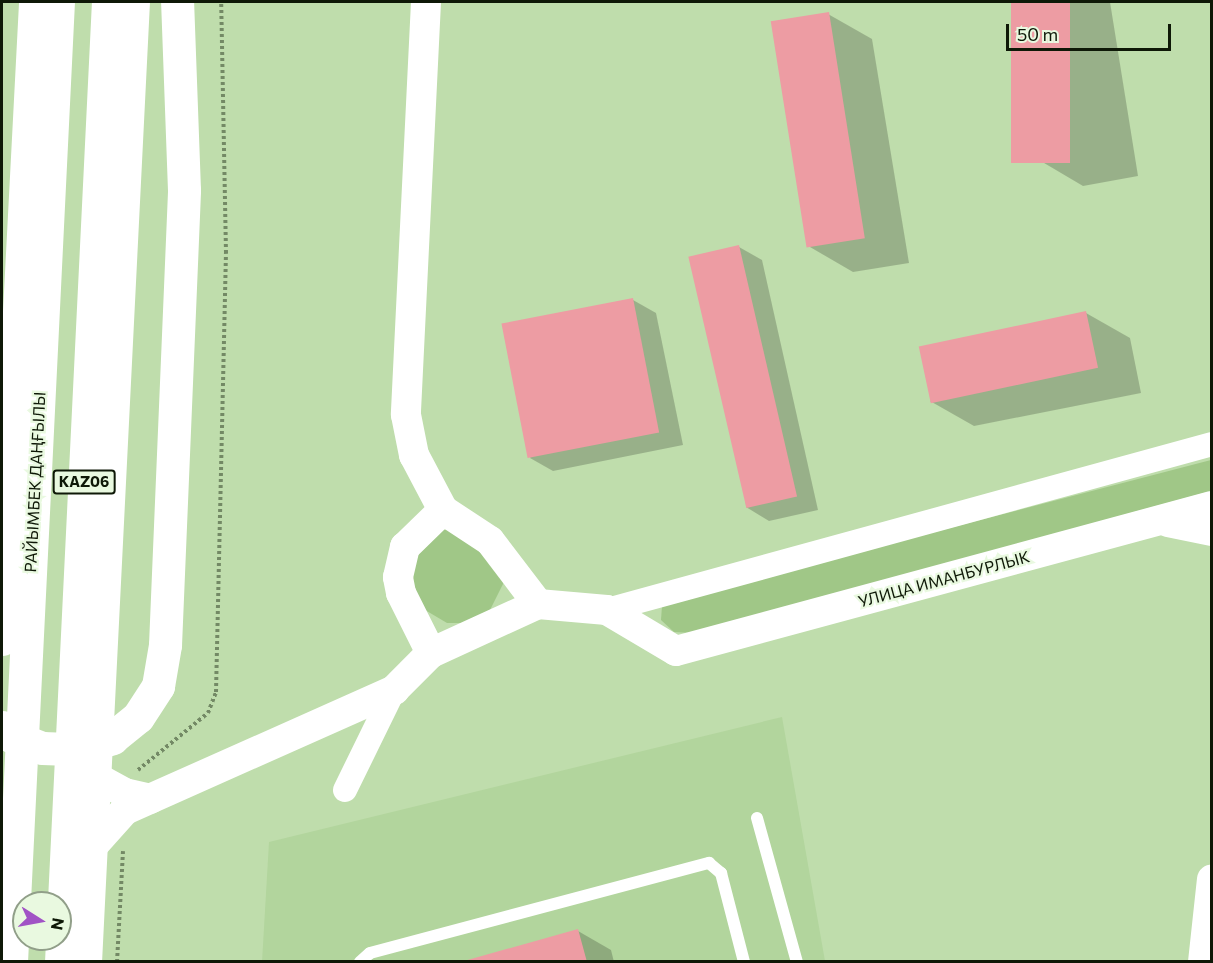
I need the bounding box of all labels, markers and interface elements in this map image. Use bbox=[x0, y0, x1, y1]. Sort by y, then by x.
scale bar bbox=[1009, 12, 1174, 50]
text: 50 m bbox=[1017, 23, 1058, 45]
street label: РАЙЫМБЕК ДАҢҒЫЛЫ bbox=[21, 391, 49, 573]
road number: KАZ06 bbox=[52, 470, 116, 494]
street label: УЛИЦА ИМАНБУРЛЫК bbox=[856, 547, 1032, 611]
north arrow bbox=[12, 891, 72, 951]
text: N bbox=[48, 916, 69, 932]

